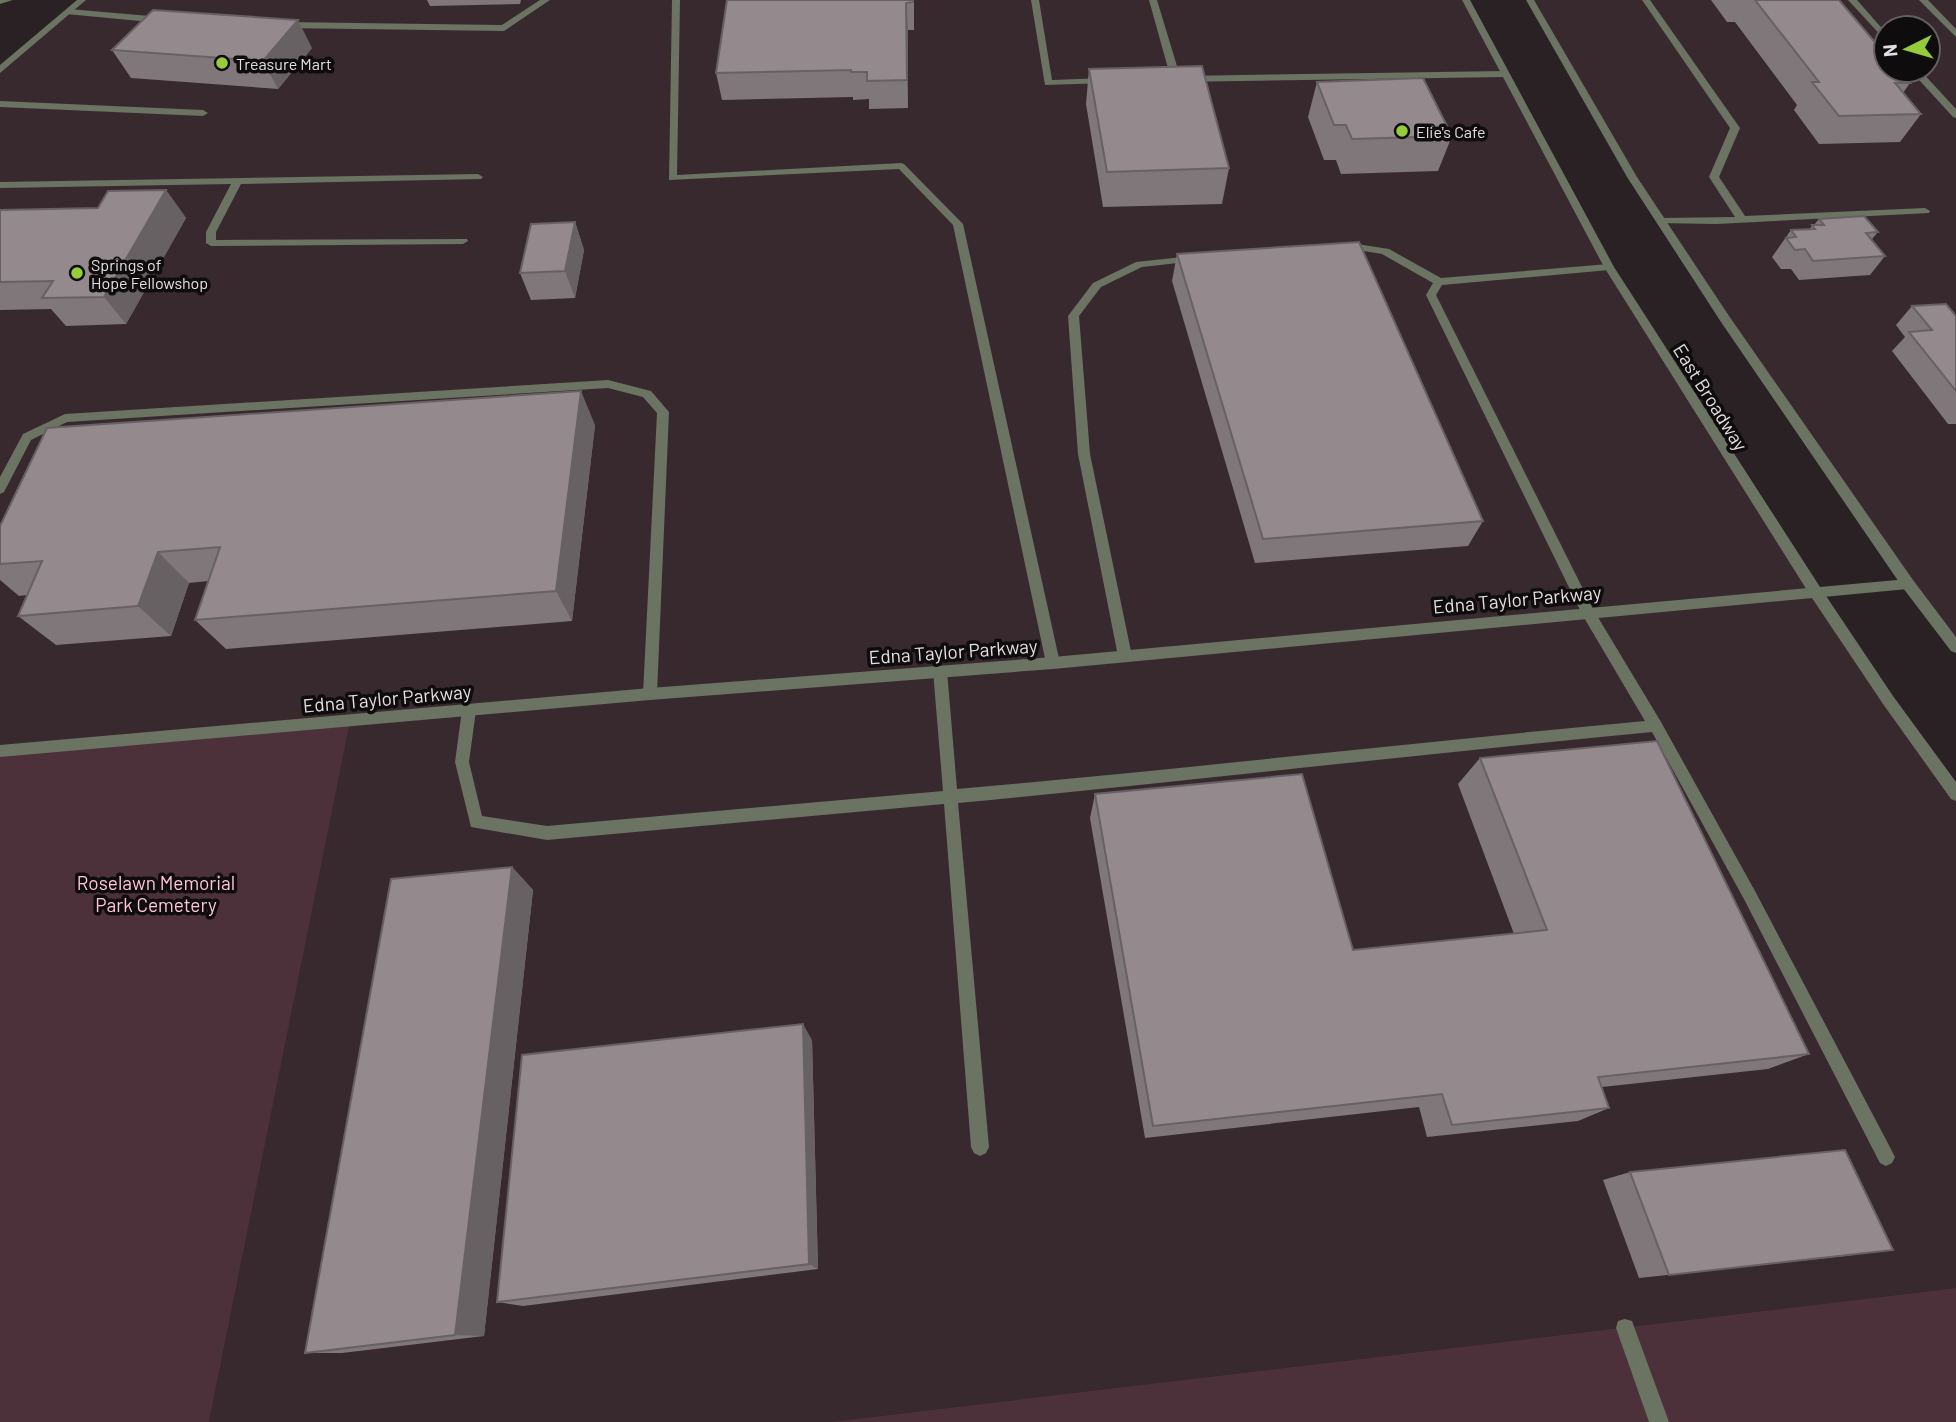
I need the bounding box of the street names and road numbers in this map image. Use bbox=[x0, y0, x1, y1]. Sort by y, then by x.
street label: East Broadway bbox=[1669, 339, 1753, 455]
street label: Edna Taylor Parkway bbox=[1432, 580, 1602, 618]
street label: Edna Taylor Parkway bbox=[868, 634, 1038, 668]
street label: Edna Taylor Parkway bbox=[302, 679, 472, 717]

